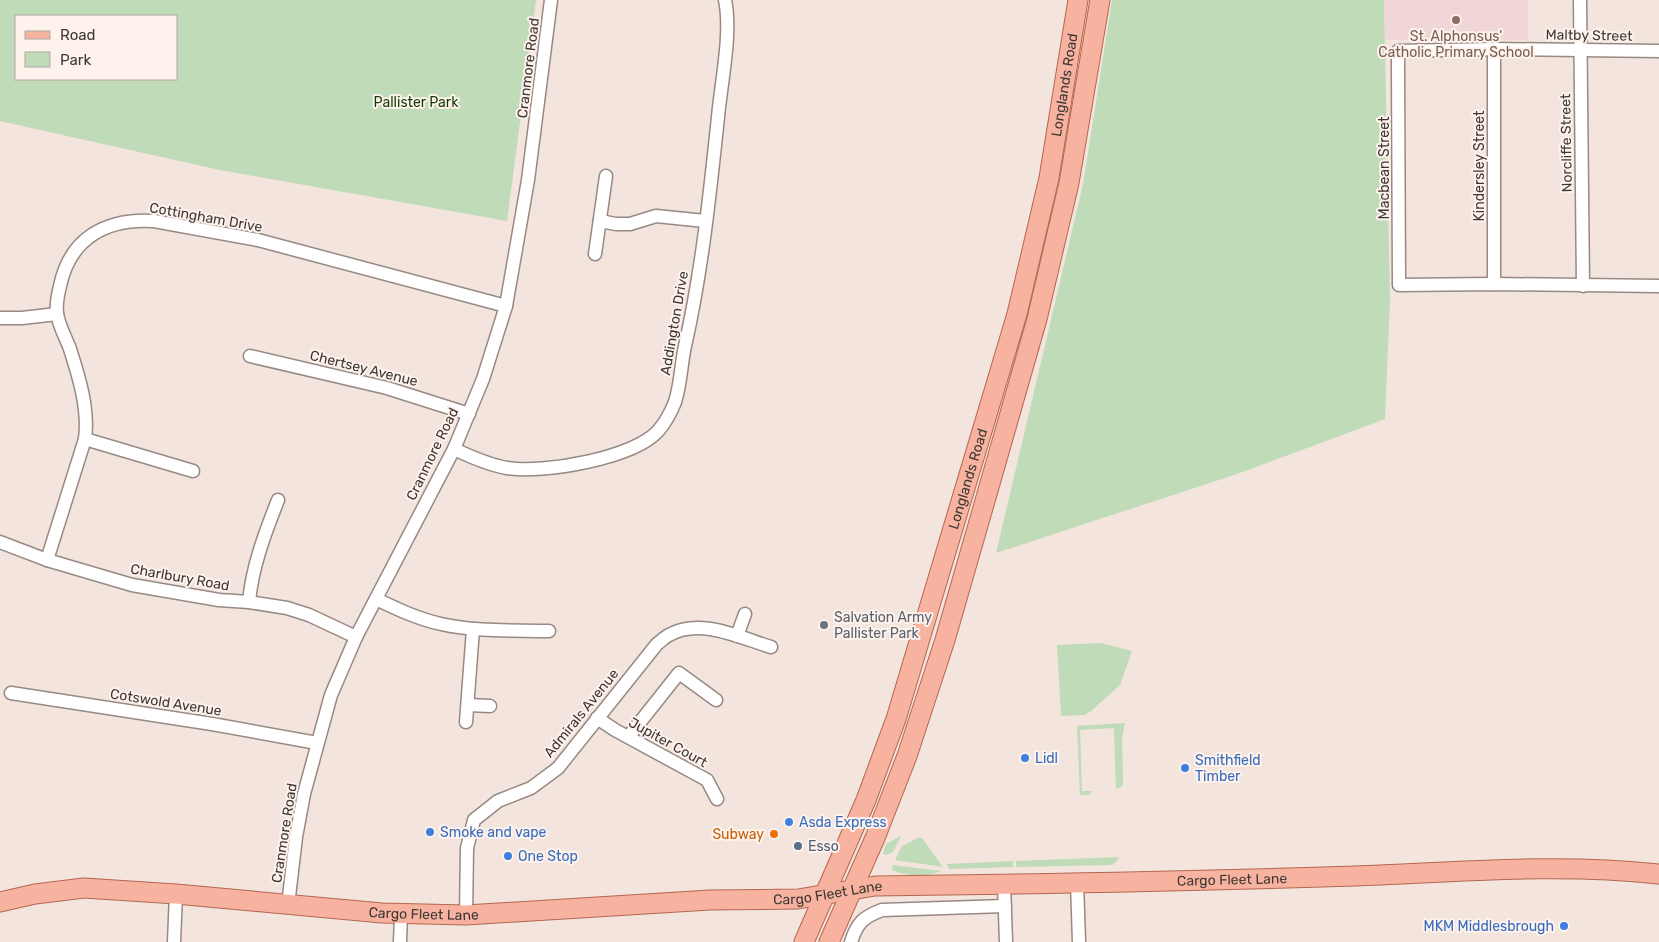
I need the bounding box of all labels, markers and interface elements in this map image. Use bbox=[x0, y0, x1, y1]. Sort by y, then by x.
marker: St. Alphonsus' Catholic Primary School bbox=[1450, 14, 1462, 26]
legend bbox=[15, 15, 178, 80]
street label: Cranmore Road bbox=[514, 17, 543, 119]
text: Road bbox=[60, 26, 96, 44]
street label: Maltby Street bbox=[1545, 26, 1633, 45]
place label: St. Alphonsus' Catholic Primary School bbox=[1378, 28, 1534, 61]
street label: Longlands Road bbox=[1048, 32, 1081, 138]
text: Park bbox=[60, 51, 91, 69]
street label: Norcliffe Street bbox=[1557, 93, 1576, 193]
park label: Pallister Park bbox=[374, 94, 459, 111]
street label: Kindersley Street bbox=[1471, 110, 1488, 222]
street label: Macbean Street bbox=[1376, 116, 1393, 219]
street label: Cottingham Drive bbox=[148, 199, 264, 236]
street label: Addington Drive bbox=[657, 270, 692, 376]
street label: Chertsey Avenue bbox=[308, 347, 420, 390]
street label: Cranmore Road bbox=[403, 405, 462, 503]
street label: Longlands Road bbox=[945, 427, 991, 531]
street label: Charlbury Road bbox=[129, 560, 231, 595]
place label: Salvation Army Pallister Park bbox=[834, 609, 932, 642]
marker: Salvation Army Pallister Park bbox=[818, 619, 830, 631]
street label: Admirals Avenue bbox=[540, 665, 622, 761]
street label: Cotswold Avenue bbox=[109, 685, 223, 720]
street label: Jupiter Court bbox=[625, 714, 711, 771]
place label: Lidl bbox=[1035, 750, 1058, 767]
marker: Lidl bbox=[1019, 752, 1031, 764]
place label: Smithfield Timber bbox=[1195, 752, 1261, 785]
marker: Smithfield Timber bbox=[1179, 762, 1191, 774]
street label: Cranmore Road bbox=[268, 782, 301, 884]
place label: Asda Express bbox=[799, 814, 887, 831]
marker: Asda Express bbox=[783, 816, 795, 828]
place label: Smoke and vape bbox=[440, 824, 546, 841]
marker: Smoke and vape bbox=[424, 826, 436, 838]
place label: Subway bbox=[712, 826, 764, 843]
marker: Subway bbox=[768, 828, 780, 840]
place label: Esso bbox=[808, 838, 839, 855]
marker: Esso bbox=[792, 840, 804, 852]
place label: One Stop bbox=[518, 848, 578, 865]
marker: One Stop bbox=[502, 850, 514, 862]
street label: Cargo Fleet Lane bbox=[1177, 870, 1288, 890]
street label: Cargo Fleet Lane bbox=[773, 878, 882, 908]
street label: Cargo Fleet Lane bbox=[368, 904, 479, 924]
place label: MKM Middlesbrough bbox=[1424, 918, 1554, 935]
marker: MKM Middlesbrough bbox=[1558, 920, 1570, 932]

